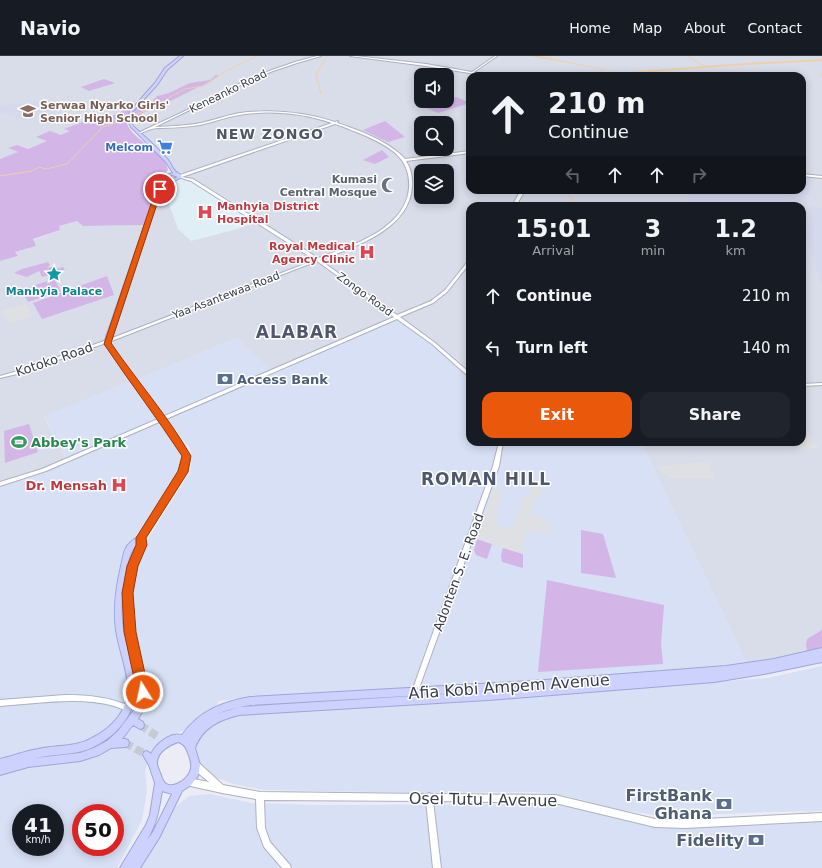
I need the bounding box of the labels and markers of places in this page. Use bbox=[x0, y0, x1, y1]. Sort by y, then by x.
place label: Serwaa Nyarko Girls' Senior High School bbox=[40, 99, 169, 125]
school or university icon: Serwaa Nyarko Girls' Senior High School bbox=[19, 102, 37, 120]
supermarket icon: Melcom bbox=[156, 138, 174, 156]
place label: Melcom bbox=[105, 141, 153, 154]
pin bbox=[143, 172, 177, 206]
place label: Kumasi Central Mosque bbox=[280, 173, 377, 199]
mosque icon: Kumasi Central Mosque bbox=[380, 176, 398, 194]
place label: Manhyia District Hospital bbox=[217, 200, 319, 226]
hospital icon: Manhyia District Hospital bbox=[196, 203, 214, 221]
place label: Royal Medical Agency Clinic bbox=[269, 240, 355, 266]
hospital icon: Royal Medical Agency Clinic bbox=[358, 243, 376, 261]
place icon: Manhyia Palace bbox=[45, 265, 63, 283]
place label: Manhyia Palace bbox=[6, 285, 102, 298]
bank icon: Access Bank bbox=[216, 370, 234, 388]
place label: Access Bank bbox=[237, 372, 328, 387]
sports icon: Abbey's Park bbox=[10, 433, 28, 451]
place label: Abbey's Park bbox=[31, 435, 127, 450]
hospital icon: Dr. Mensah bbox=[110, 476, 128, 494]
place label: Dr. Mensah bbox=[25, 478, 107, 493]
place label: FirstBank Ghana bbox=[626, 786, 712, 823]
bank icon: FirstBank Ghana bbox=[715, 795, 733, 813]
place label: Fidelity bbox=[676, 831, 745, 850]
bank icon: Fidelity bbox=[747, 831, 765, 849]

